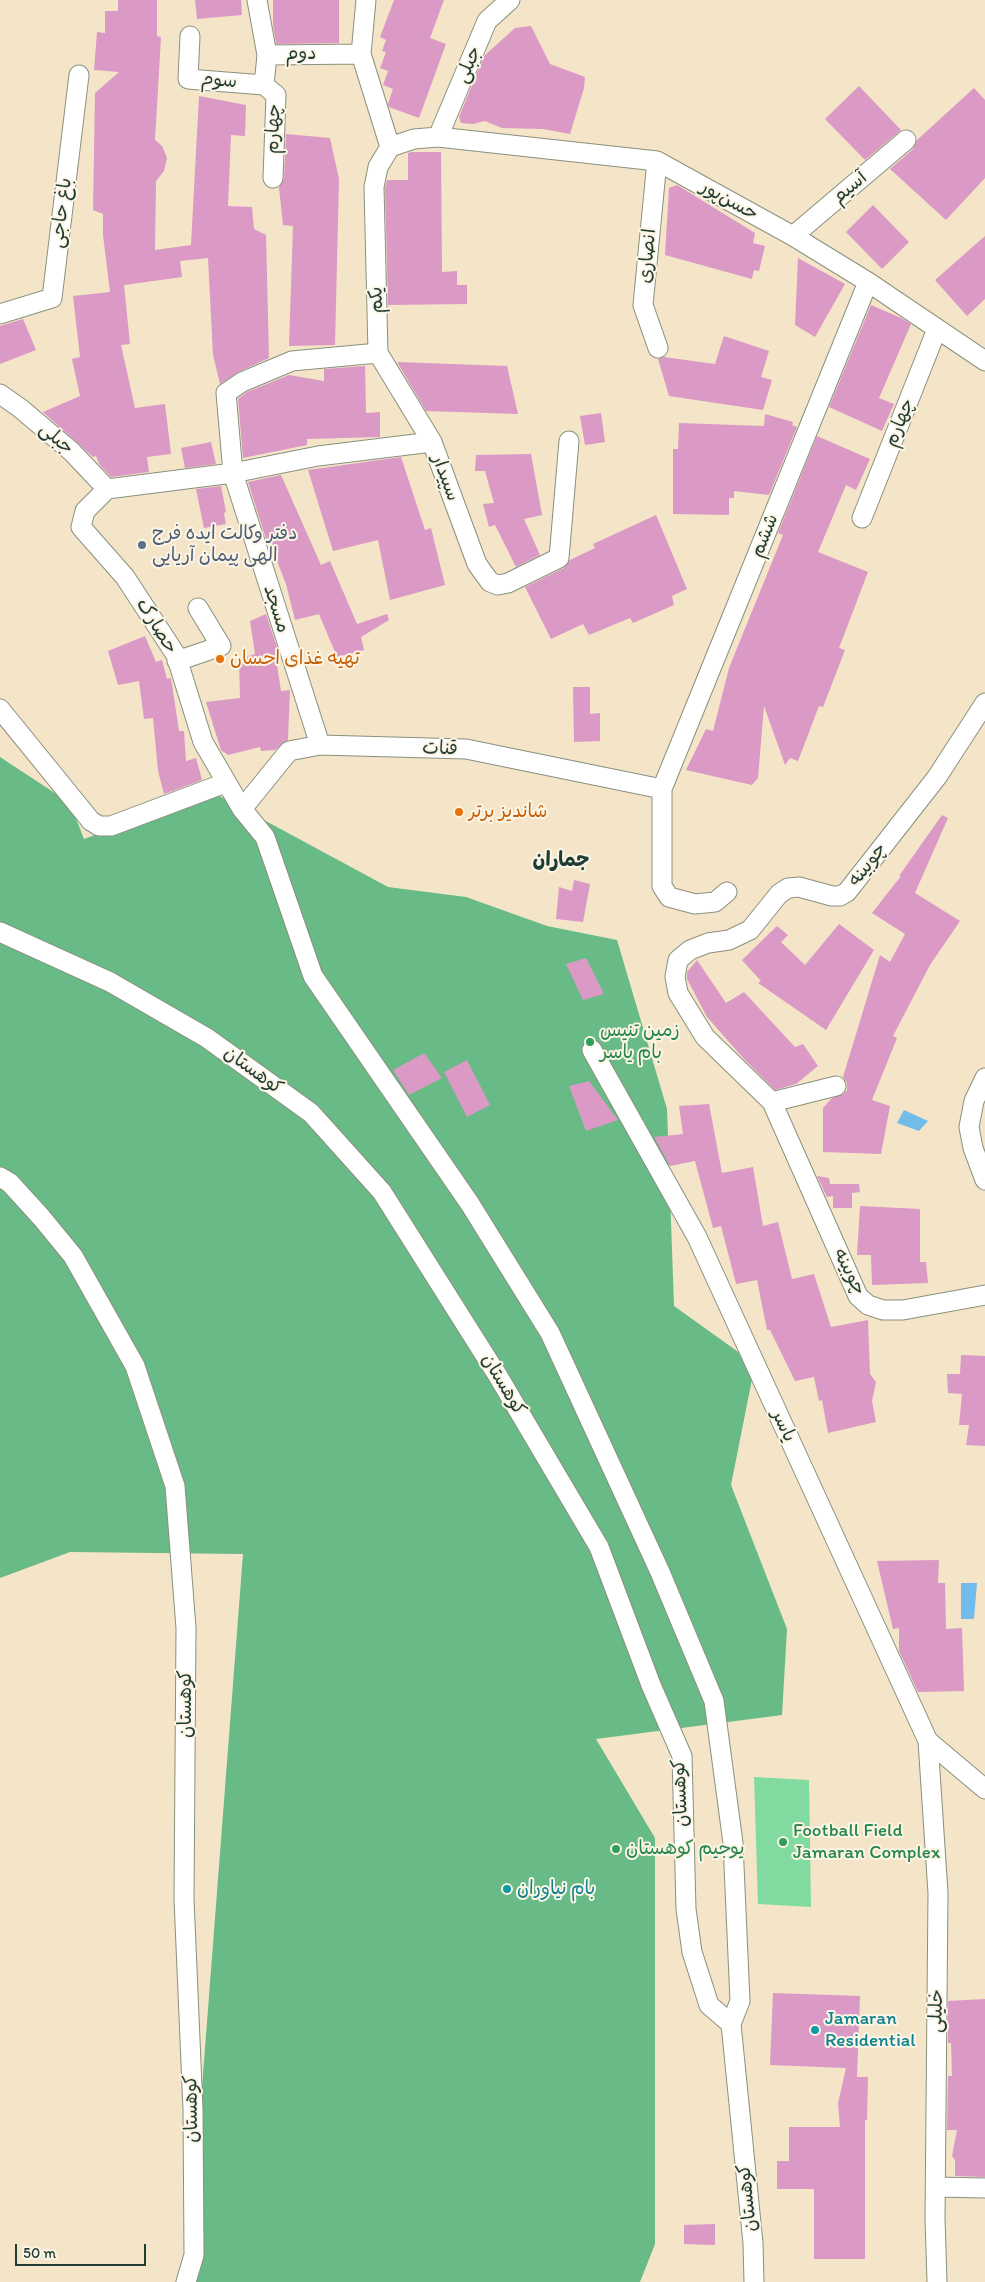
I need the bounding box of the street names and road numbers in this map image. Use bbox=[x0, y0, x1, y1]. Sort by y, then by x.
street label: دوم bbox=[286, 43, 316, 65]
street label: جبلی bbox=[451, 43, 487, 87]
street label: سوم bbox=[200, 68, 238, 94]
street label: چهارم bbox=[262, 104, 286, 154]
street label: آسیم bbox=[828, 167, 872, 209]
street label: حسن‌پور bbox=[696, 176, 762, 226]
street label: باغ حاجی bbox=[46, 177, 78, 249]
street label: انصاری bbox=[634, 228, 662, 284]
street label: یکم bbox=[365, 286, 389, 314]
street label: چهارم bbox=[880, 395, 920, 451]
street label: جبلی bbox=[34, 418, 78, 460]
street label: سپیدار bbox=[426, 452, 464, 504]
street label: ششم bbox=[746, 511, 784, 561]
street label: مسجد bbox=[258, 582, 294, 636]
street label: حصارک bbox=[130, 594, 182, 658]
street label: قنات bbox=[422, 737, 458, 761]
street label: چوبینه bbox=[844, 839, 892, 891]
street label: کوهستان bbox=[219, 1042, 287, 1100]
street label: چوبینه bbox=[828, 1245, 870, 1299]
street label: کوهستان bbox=[476, 1350, 530, 1420]
street label: یاسر bbox=[766, 1406, 800, 1446]
street label: کوهستان bbox=[175, 1670, 197, 1738]
street label: کوهستان bbox=[668, 1758, 694, 1828]
street label: خلیلی bbox=[925, 1989, 949, 2033]
street label: کوهستان bbox=[180, 2075, 204, 2143]
street label: کوهستان bbox=[733, 2163, 763, 2233]

